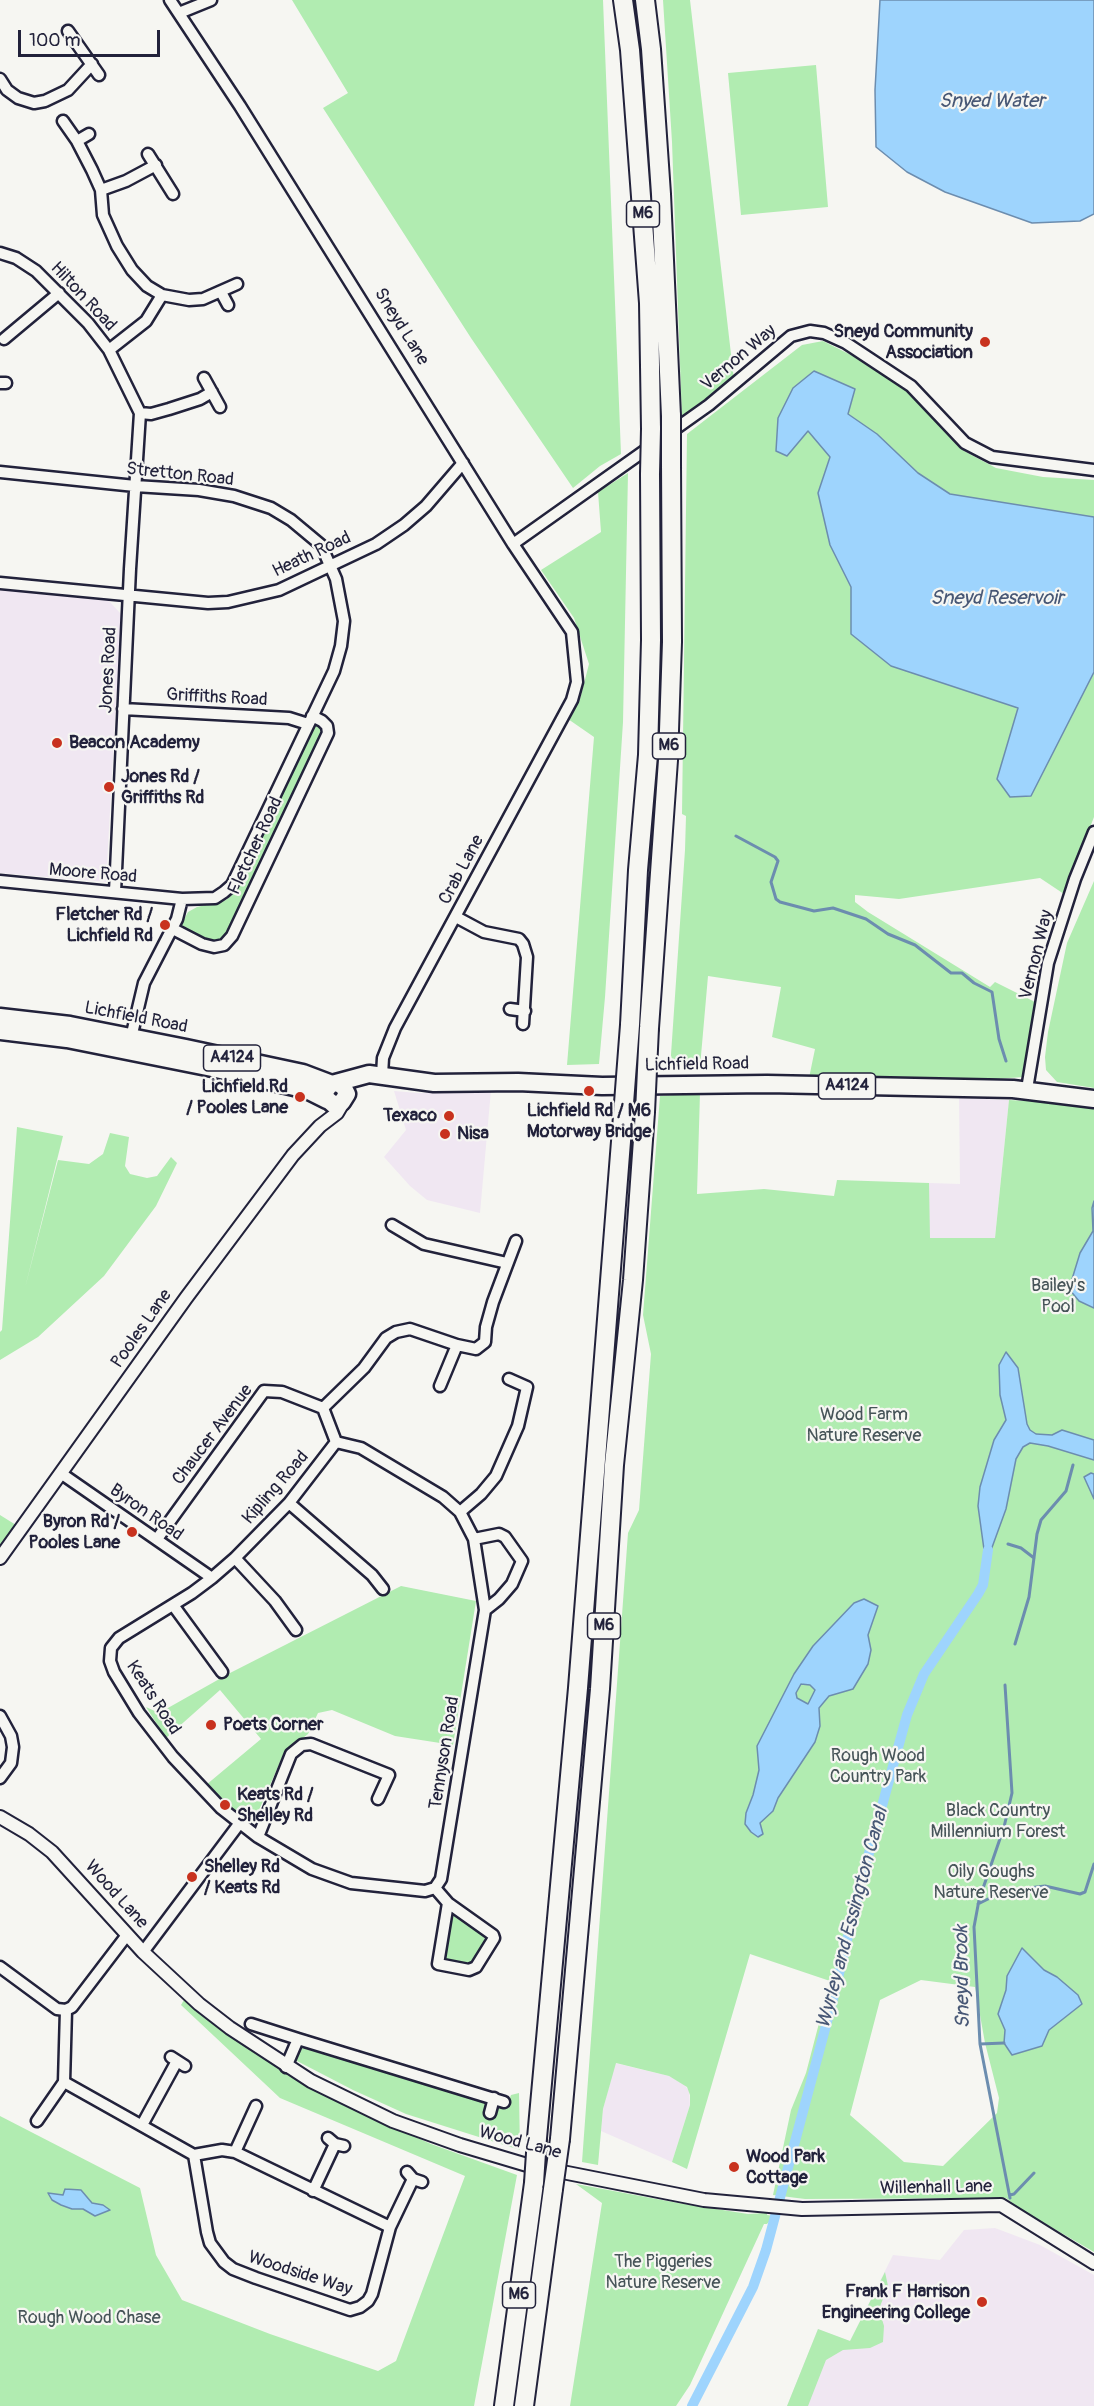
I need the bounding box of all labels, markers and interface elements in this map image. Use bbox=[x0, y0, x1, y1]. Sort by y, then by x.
scale bar bbox=[21, 18, 164, 56]
text: 100 m bbox=[29, 29, 81, 52]
water label: Snyed Water bbox=[939, 90, 1045, 114]
road number: M6 bbox=[626, 201, 660, 227]
street label: Hilton Road bbox=[45, 258, 121, 336]
street label: Sneyd Lane bbox=[369, 284, 433, 370]
street label: Vernon Way bbox=[697, 320, 781, 396]
place label: Sneyd Community Association bbox=[833, 321, 973, 364]
marker: Sneyd Community Association bbox=[978, 335, 992, 349]
street label: Stretton Road bbox=[125, 459, 235, 491]
street label: Heath Road bbox=[269, 527, 355, 583]
water label: Sneyd Reservoir bbox=[930, 587, 1064, 611]
street label: Jones Road bbox=[96, 626, 122, 714]
street label: Griffiths Road bbox=[166, 685, 268, 711]
place label: Beacon Academy bbox=[69, 732, 200, 754]
road number: M6 bbox=[652, 733, 686, 759]
marker: Beacon Academy bbox=[50, 736, 64, 750]
place label: Jones Rd / Griffiths Rd bbox=[121, 766, 204, 808]
marker: Jones Rd / Griffiths Rd bbox=[102, 780, 116, 794]
street label: Fletcher Road bbox=[224, 794, 288, 898]
street label: Crab Lane bbox=[435, 832, 489, 908]
street label: Moore Road bbox=[48, 859, 138, 889]
place label: Fletcher Rd / Lichfield Rd bbox=[55, 904, 153, 946]
street label: Vernon Way bbox=[1015, 908, 1059, 1002]
marker: Fletcher Rd / Lichfield Rd bbox=[158, 918, 172, 932]
street label: Lichfield Road bbox=[83, 997, 189, 1039]
road number: A4124 bbox=[204, 1045, 260, 1071]
street label: Lichfield Road bbox=[645, 1053, 749, 1077]
road number: A4124 bbox=[818, 1073, 876, 1099]
place label: Lichfield Rd / Pooles Lane bbox=[186, 1076, 288, 1118]
marker: Lichfield Rd / M6 Motorway Bridge bbox=[582, 1084, 596, 1098]
marker: Lichfield Rd / Pooles Lane bbox=[293, 1090, 307, 1104]
place label: Lichfield Rd / M6 Motorway Bridge bbox=[527, 1100, 651, 1142]
place label: Texaco bbox=[383, 1105, 437, 1127]
marker: Texaco bbox=[442, 1109, 456, 1123]
place label: Nisa bbox=[457, 1123, 489, 1145]
marker: Nisa bbox=[438, 1127, 452, 1141]
park label: Bailey's Pool bbox=[1031, 1275, 1085, 1318]
street label: Pooles Lane bbox=[107, 1285, 177, 1373]
street label: Chaucer Avenue bbox=[168, 1380, 258, 1490]
park label: Wood Farm Nature Reserve bbox=[807, 1404, 921, 1446]
street label: Kipling Road bbox=[238, 1447, 314, 1529]
street label: Byron Road bbox=[105, 1480, 187, 1546]
place label: Byron Rd / Pooles Lane bbox=[29, 1511, 120, 1553]
marker: Byron Rd / Pooles Lane bbox=[125, 1525, 139, 1539]
road number: M6 bbox=[588, 1613, 620, 1639]
street label: Keats Road bbox=[121, 1657, 185, 1739]
street label: Tennyson Road bbox=[425, 1695, 465, 1811]
place label: Poets Corner bbox=[223, 1714, 323, 1736]
marker: Poets Corner bbox=[204, 1718, 218, 1732]
park label: Rough Wood Country Park bbox=[830, 1745, 926, 1788]
place label: Keats Rd / Shelley Rd bbox=[237, 1784, 313, 1826]
marker: Keats Rd / Shelley Rd bbox=[218, 1798, 232, 1812]
park label: Black Country Millennium Forest bbox=[930, 1800, 1066, 1842]
water label: Wyrley and Essington Canal bbox=[812, 1805, 894, 2031]
street label: Wood Lane bbox=[80, 1856, 152, 1934]
place label: Shelley Rd / Keats Rd bbox=[204, 1856, 280, 1898]
park label: Oily Goughs Nature Reserve bbox=[934, 1861, 1048, 1904]
marker: Shelley Rd / Keats Rd bbox=[185, 1870, 199, 1884]
water label: Sneyd Brook bbox=[950, 1925, 976, 2029]
street label: Wood Lane bbox=[476, 2122, 564, 2164]
place label: Wood Park Cottage bbox=[746, 2146, 825, 2188]
marker: Wood Park Cottage bbox=[727, 2160, 741, 2174]
street label: Willenhall Lane bbox=[880, 2176, 992, 2200]
street label: Woodside Way bbox=[245, 2247, 355, 2301]
park label: The Piggeries Nature Reserve bbox=[606, 2251, 720, 2294]
place label: Frank F Harrison Engineering College bbox=[822, 2281, 970, 2324]
road number: M6 bbox=[502, 2282, 536, 2308]
marker: Frank F Harrison Engineering College bbox=[975, 2295, 989, 2309]
park label: Rough Wood Chase bbox=[17, 2307, 161, 2329]

